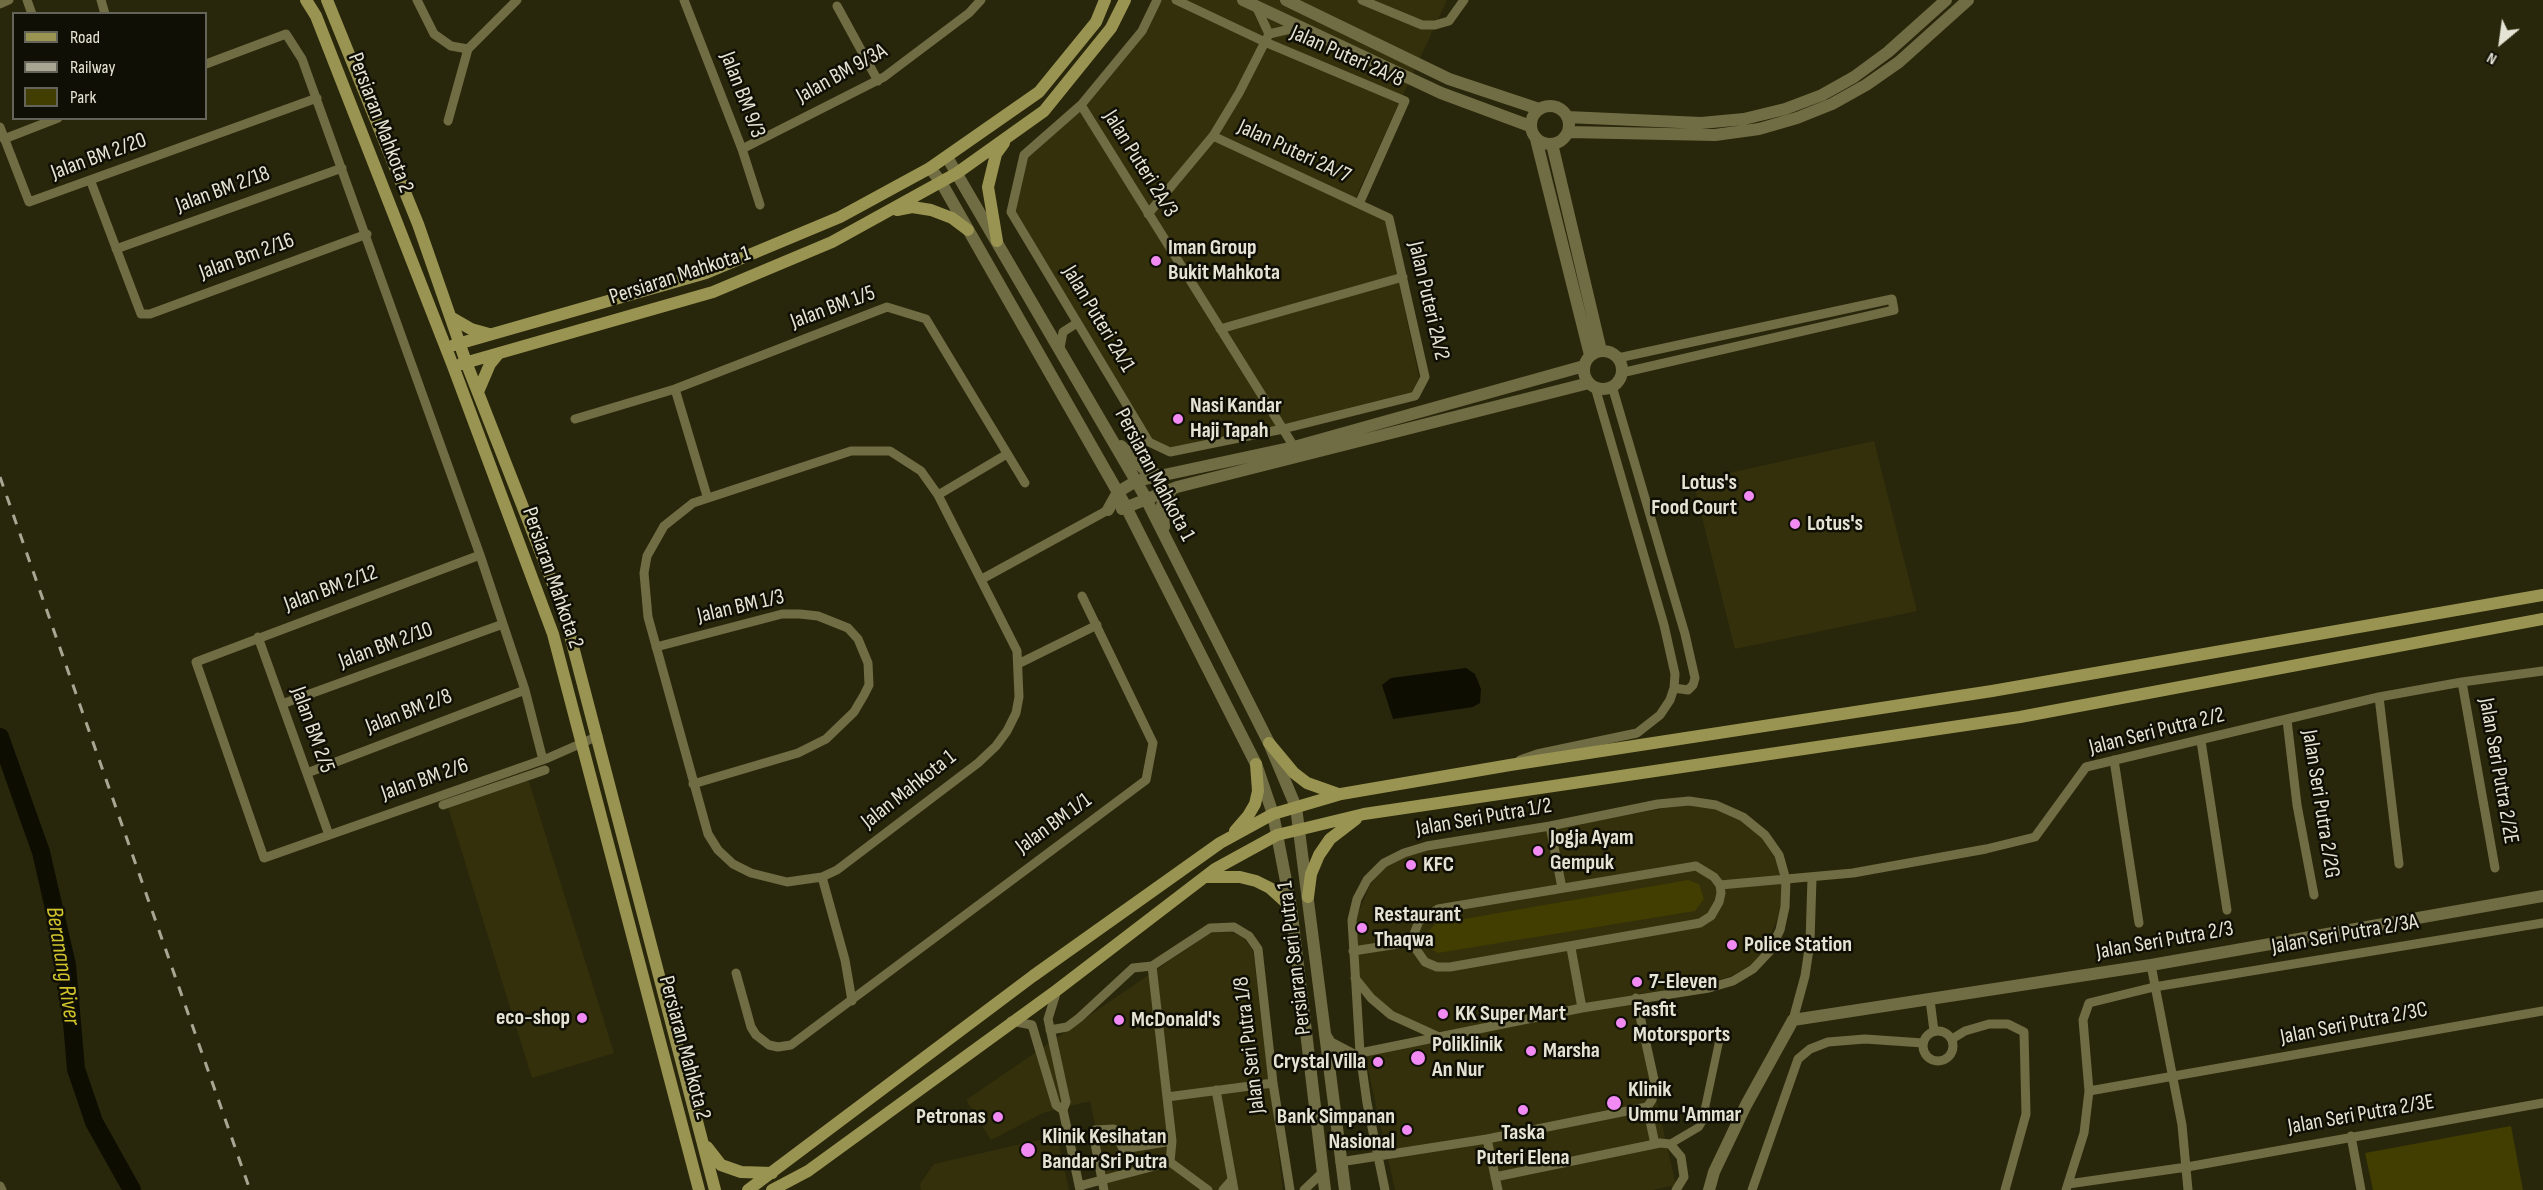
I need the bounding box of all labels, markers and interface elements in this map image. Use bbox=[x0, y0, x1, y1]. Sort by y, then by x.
legend bbox=[12, 12, 207, 120]
north arrow bbox=[2471, 12, 2531, 72]
street label: Jalan Puteri 2A/8 bbox=[1286, 20, 1408, 94]
text: Road bbox=[70, 27, 100, 48]
street label: Jalan BM 9/3A bbox=[792, 38, 892, 110]
street label: Jalan BM 9/3 bbox=[714, 48, 770, 142]
text: N bbox=[2484, 48, 2500, 69]
street label: Persiaran Mahkota 2 bbox=[341, 49, 419, 197]
text: Railway bbox=[70, 57, 115, 78]
text: Park bbox=[70, 87, 96, 108]
street label: Jalan Puteri 2A/3 bbox=[1097, 106, 1183, 222]
street label: Jalan Puteri 2A/7 bbox=[1233, 114, 1355, 190]
street label: Jalan BM 2/20 bbox=[48, 128, 150, 186]
street label: Jalan BM 2/18 bbox=[172, 161, 274, 219]
street label: Jalan Bm 2/16 bbox=[196, 228, 298, 286]
place label: Iman Group Bukit Mahkota bbox=[1168, 235, 1280, 286]
street label: Jalan Puteri 2A/2 bbox=[1402, 239, 1454, 363]
street label: Persiaran Mahkota 1 bbox=[606, 241, 754, 311]
marker: Iman Group Bukit Mahkota bbox=[1149, 254, 1163, 268]
street label: Jalan Puteri 2A/1 bbox=[1056, 261, 1140, 377]
street label: Jalan BM 1/5 bbox=[787, 281, 879, 335]
place label: Nasi Kandar Haji Tapah bbox=[1190, 393, 1282, 445]
street label: Persiaran Mahkota 1 bbox=[1108, 404, 1200, 546]
marker: Nasi Kandar Haji Tapah bbox=[1171, 412, 1185, 426]
place label: Lotus's Food Court bbox=[1651, 470, 1737, 522]
marker: Lotus's Food Court bbox=[1742, 489, 1756, 503]
street label: Persiaran Mahkota 2 bbox=[515, 504, 589, 652]
place label: Lotus's bbox=[1807, 511, 1863, 537]
marker: Lotus's bbox=[1788, 517, 1802, 531]
street label: Jalan BM 2/12 bbox=[281, 560, 381, 618]
street label: Jalan BM 1/3 bbox=[695, 584, 787, 630]
street label: Jalan BM 2/10 bbox=[335, 617, 437, 675]
street label: Jalan BM 2/5 bbox=[284, 683, 340, 777]
street label: Jalan BM 2/8 bbox=[362, 683, 456, 741]
street label: Jalan Seri Putra 2/2E bbox=[2472, 696, 2524, 846]
street label: Jalan Seri Putra 2/2 bbox=[2087, 702, 2227, 762]
street label: Jalan Seri Putra 2/2G bbox=[2295, 728, 2345, 880]
street label: Jalan Mahkota 1 bbox=[856, 745, 962, 835]
street label: Jalan BM 2/6 bbox=[378, 753, 472, 807]
street label: Jalan BM 1/1 bbox=[1011, 788, 1097, 860]
street label: Jalan Seri Putra 1/2 bbox=[1414, 793, 1554, 843]
place label: Jogja Ayam Gempuk bbox=[1550, 825, 1634, 876]
marker: Jogja Ayam Gempuk bbox=[1531, 844, 1545, 858]
place label: KFC bbox=[1423, 852, 1454, 878]
marker: KFC bbox=[1404, 858, 1418, 872]
street label: Persiaran Seri Putra 1 bbox=[1272, 880, 1318, 1036]
place label: Restaurant Thaqwa bbox=[1374, 902, 1461, 954]
water label: Beranang River bbox=[38, 905, 86, 1027]
street label: Jalan Seri Putra 2/3A bbox=[2270, 909, 2420, 961]
street label: Jalan Seri Putra 2/3 bbox=[2094, 916, 2236, 966]
marker: Restaurant Thaqwa bbox=[1355, 921, 1369, 935]
place label: Police Station bbox=[1744, 932, 1852, 958]
marker: Police Station bbox=[1725, 938, 1739, 952]
place label: 7-Eleven bbox=[1649, 969, 1717, 995]
street label: Persiaran Mahkota 2 bbox=[652, 973, 716, 1123]
street label: Jalan Seri Putra 1/8 bbox=[1228, 975, 1272, 1115]
marker: 7-Eleven bbox=[1630, 975, 1644, 989]
place label: Fasfit Motorsports bbox=[1633, 997, 1730, 1048]
street label: Jalan Seri Putra 2/3C bbox=[2278, 997, 2430, 1051]
place label: KK Super Mart bbox=[1455, 1001, 1566, 1027]
place label: eco-shop bbox=[496, 1005, 570, 1031]
place label: McDonald's bbox=[1131, 1007, 1220, 1033]
marker: KK Super Mart bbox=[1436, 1007, 1450, 1021]
marker: eco-shop bbox=[575, 1011, 589, 1025]
marker: McDonald's bbox=[1112, 1013, 1126, 1027]
marker: Fasfit Motorsports bbox=[1614, 1016, 1628, 1030]
place label: Poliklinik An Nur bbox=[1432, 1032, 1503, 1084]
place label: Marsha bbox=[1543, 1038, 1600, 1064]
marker: Marsha bbox=[1524, 1044, 1538, 1058]
place label: Crystal Villa bbox=[1273, 1049, 1366, 1075]
marker: Poliklinik An Nur bbox=[1409, 1049, 1427, 1067]
marker: Crystal Villa bbox=[1371, 1055, 1385, 1069]
place label: Klinik Ummu 'Ammar bbox=[1628, 1077, 1741, 1128]
street label: Jalan Seri Putra 2/3E bbox=[2286, 1089, 2436, 1141]
marker: Klinik Ummu 'Ammar bbox=[1605, 1094, 1623, 1112]
marker: Taska Puteri Elena bbox=[1516, 1103, 1530, 1117]
place label: Petronas bbox=[916, 1104, 986, 1130]
place label: Bank Simpanan Nasional bbox=[1277, 1104, 1395, 1156]
marker: Petronas bbox=[991, 1110, 1005, 1124]
place label: Taska Puteri Elena bbox=[1477, 1120, 1569, 1172]
marker: Bank Simpanan Nasional bbox=[1400, 1123, 1414, 1137]
place label: Klinik Kesihatan Bandar Sri Putra bbox=[1042, 1124, 1167, 1176]
marker: Klinik Kesihatan Bandar Sri Putra bbox=[1019, 1141, 1037, 1159]

